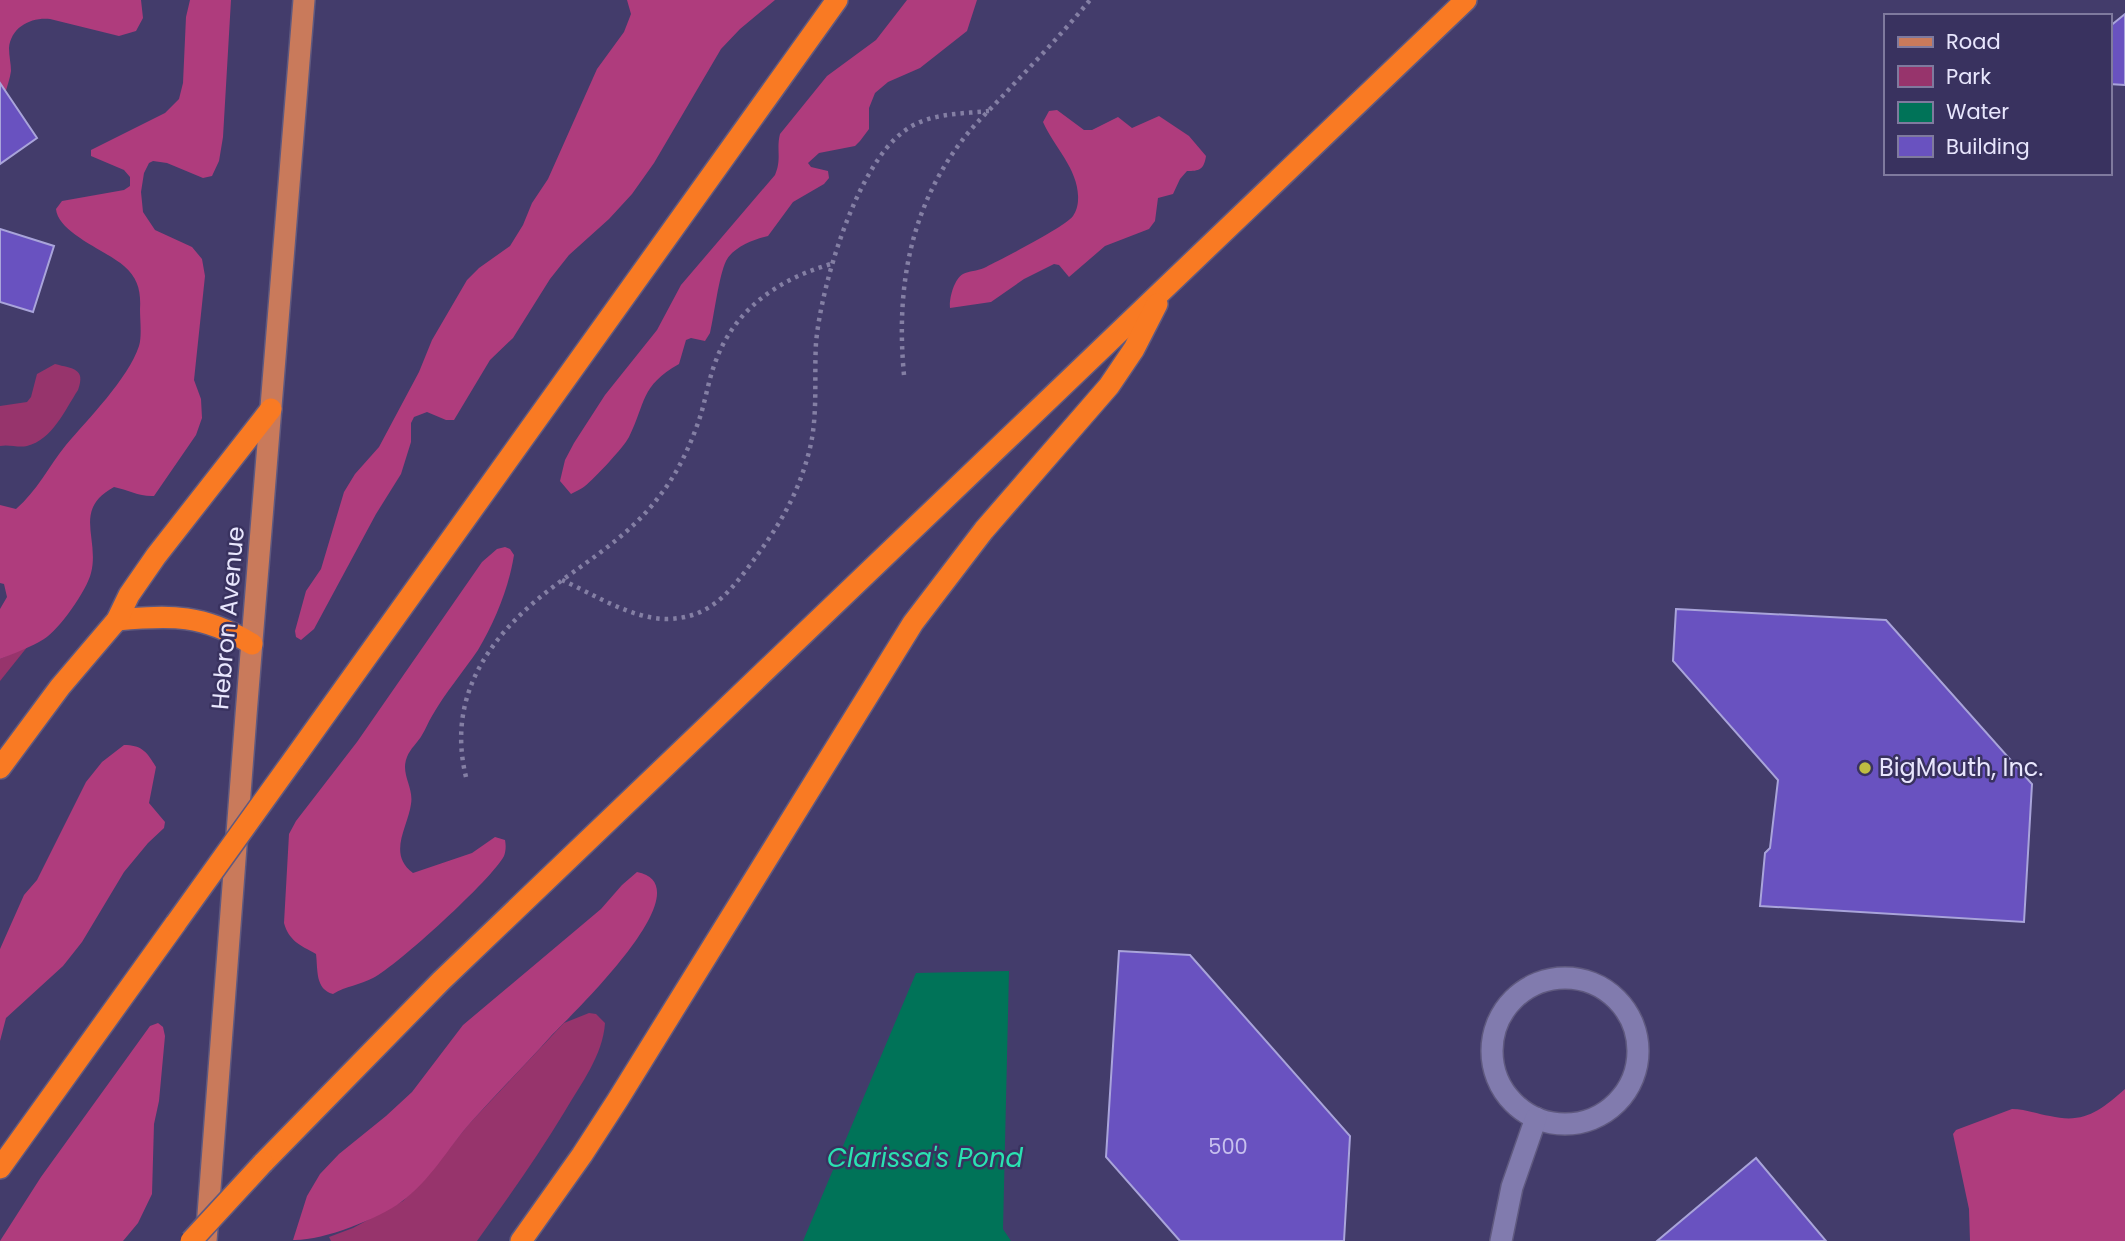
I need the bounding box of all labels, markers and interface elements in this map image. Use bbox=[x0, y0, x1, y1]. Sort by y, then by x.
legend bbox=[1884, 14, 2111, 175]
text: Road bbox=[1946, 27, 2001, 56]
text: Park bbox=[1946, 62, 1991, 91]
text: Water bbox=[1946, 97, 2009, 126]
text: Building bbox=[1946, 132, 2030, 161]
street label: Hebron Avenue bbox=[203, 525, 252, 711]
place label: BigMouth, Inc. bbox=[1879, 751, 2043, 784]
marker: BigMouth, Inc. bbox=[1857, 760, 1873, 776]
house number: 500 bbox=[1208, 1132, 1248, 1161]
water label: Clarissa's Pond bbox=[827, 1140, 1024, 1176]

